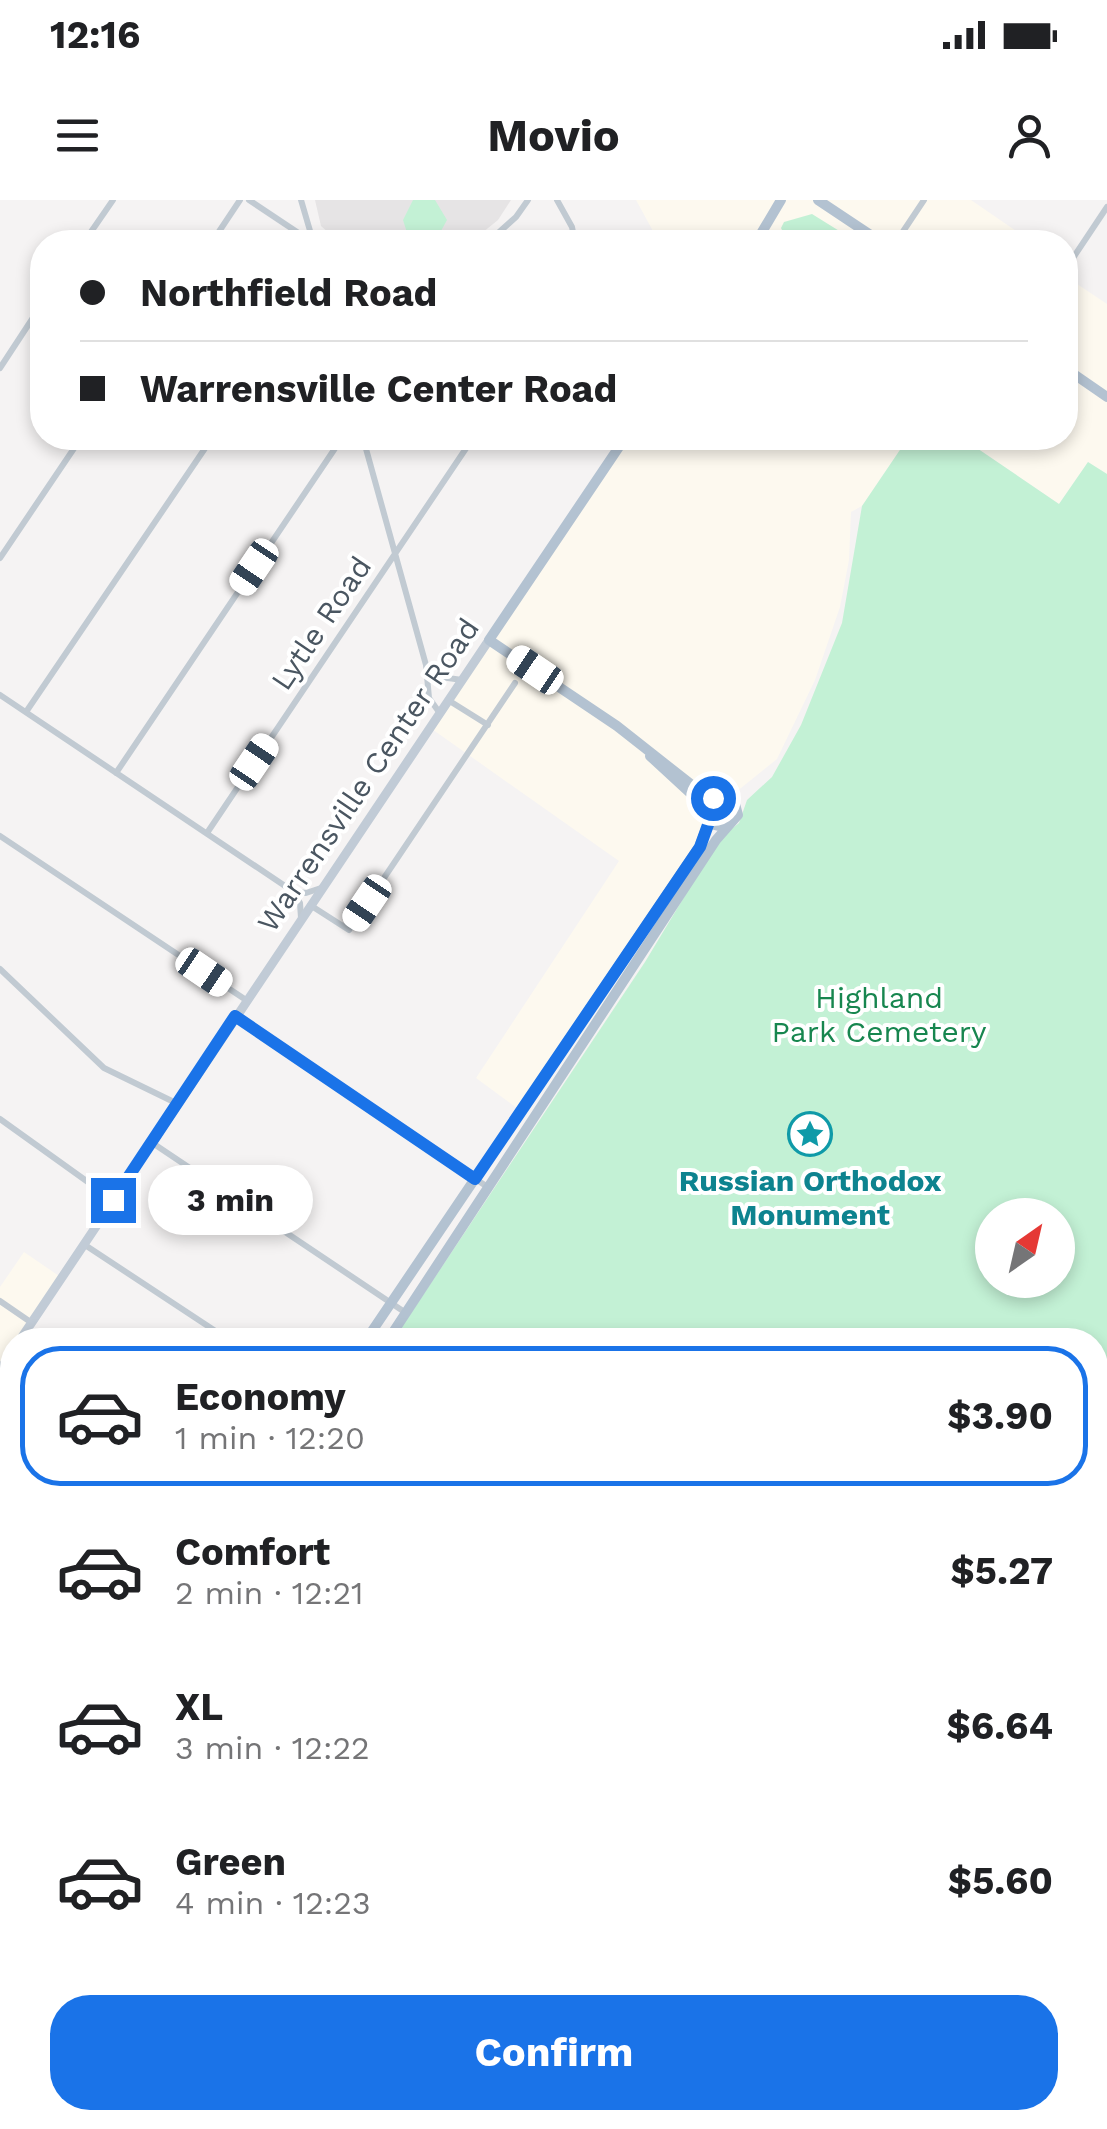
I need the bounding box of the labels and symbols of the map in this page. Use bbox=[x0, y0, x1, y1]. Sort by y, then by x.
car bbox=[225, 534, 283, 600]
street label: Lytle Road bbox=[264, 550, 378, 696]
street label: Warrensville Center Road bbox=[250, 612, 486, 938]
car bbox=[502, 641, 568, 699]
car bbox=[225, 729, 283, 795]
route start bbox=[691, 776, 736, 821]
car bbox=[338, 870, 396, 936]
car bbox=[171, 943, 237, 1001]
park label: Highland Park Cemetery bbox=[771, 980, 987, 1049]
place icon: Russian Orthodox Monument bbox=[787, 1111, 833, 1157]
place label: Russian Orthodox Monument bbox=[679, 1163, 942, 1232]
callout: 3 min bbox=[148, 1165, 313, 1235]
route end bbox=[91, 1178, 136, 1223]
north arrow bbox=[975, 1198, 1075, 1298]

